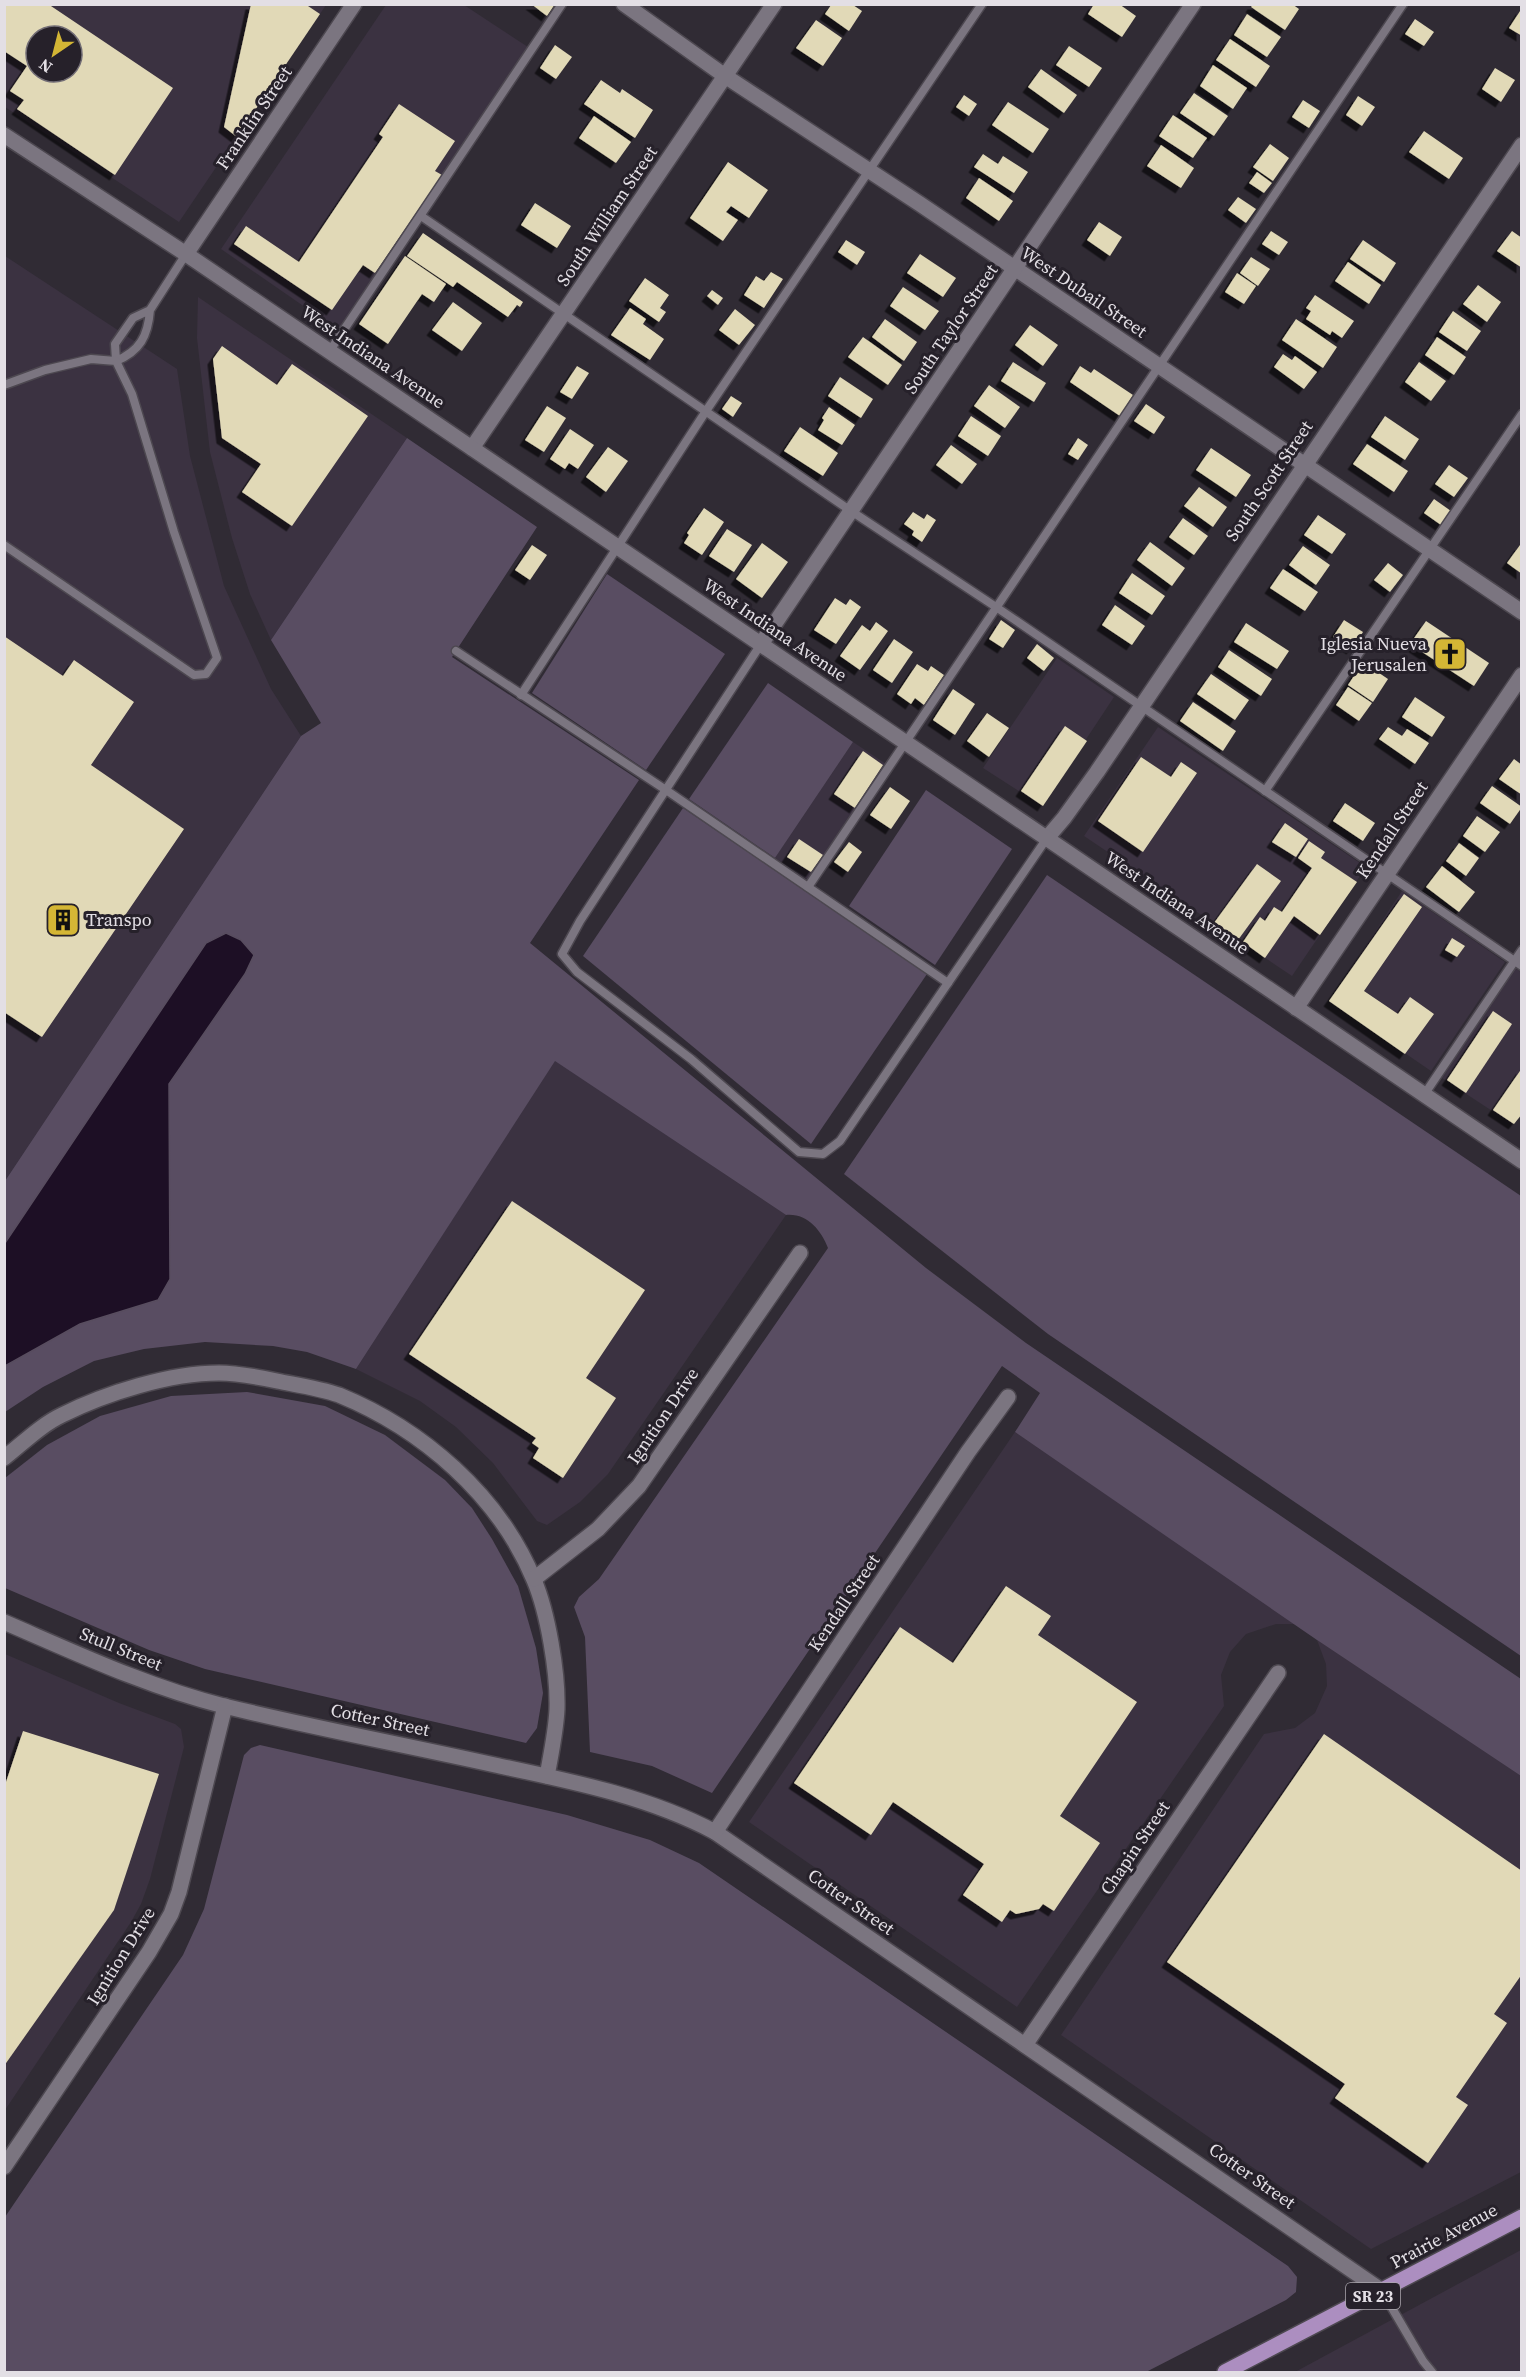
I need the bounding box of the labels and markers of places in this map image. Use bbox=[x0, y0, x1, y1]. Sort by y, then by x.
place label: Iglesia Nueva Jerusalen bbox=[1320, 631, 1428, 677]
church icon: Iglesia Nueva Jerusalen bbox=[1432, 636, 1468, 672]
building icon: Transpo bbox=[45, 902, 81, 938]
place label: Transpo bbox=[86, 907, 152, 932]

